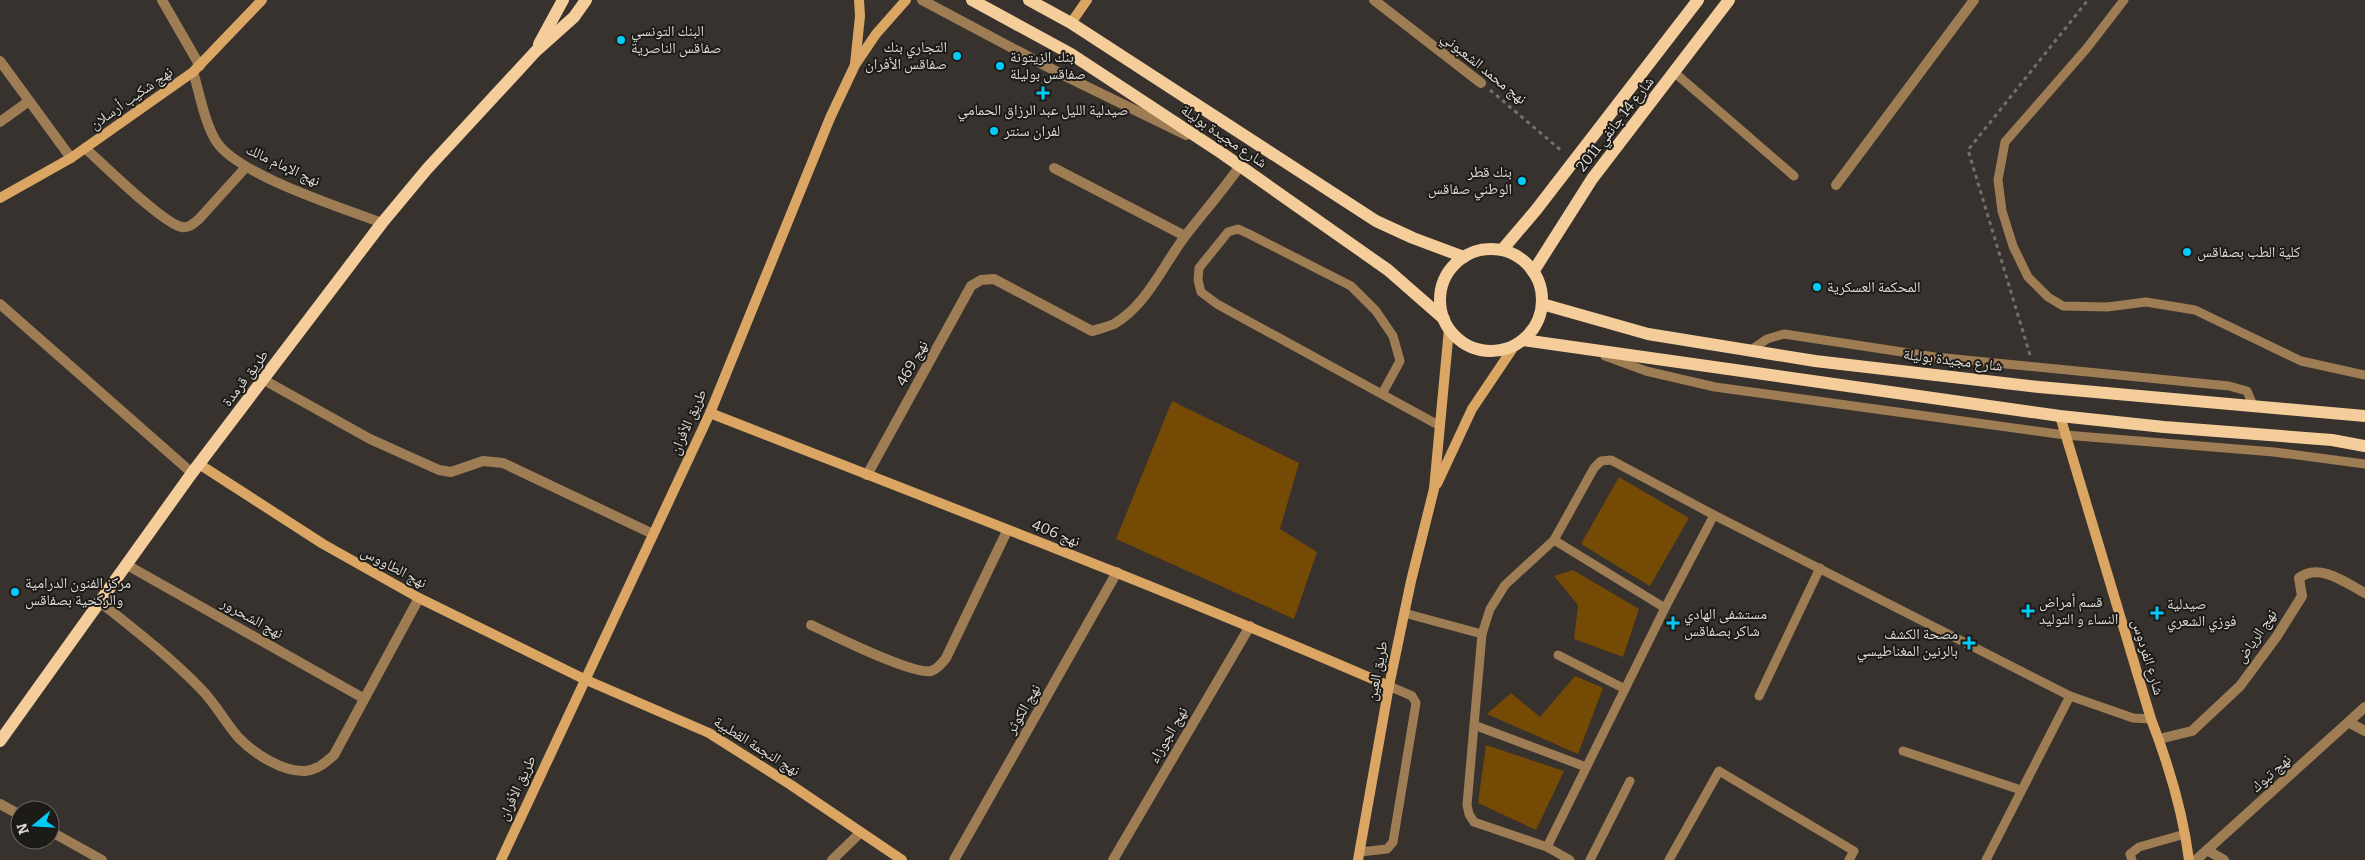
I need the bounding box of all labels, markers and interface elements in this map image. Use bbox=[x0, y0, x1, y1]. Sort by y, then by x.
place label: البنك التونسي صفاقس الناصرية bbox=[631, 22, 722, 58]
street label: نهج محمد الشعبوني bbox=[1436, 28, 1530, 110]
marker: البنك التونسي صفاقس الناصرية bbox=[615, 34, 627, 46]
place label: التجاري بنك صفاقس الأفران bbox=[865, 38, 947, 74]
place label: بنك الزيتونة صفاقس بوليلة bbox=[1010, 48, 1086, 84]
marker: التجاري بنك صفاقس الأفران bbox=[951, 50, 963, 62]
marker: بنك الزيتونة صفاقس بوليلة bbox=[994, 60, 1006, 72]
street label: نهج شكيب أرسلان bbox=[86, 63, 177, 134]
street label: شارع 14 جانفي 2011 bbox=[1572, 73, 1660, 177]
marker: صيدلية الليل عبد الرزاق الحمامي bbox=[1037, 87, 1049, 99]
place label: صيدلية الليل عبد الرزاق الحمامي bbox=[957, 101, 1129, 122]
street label: شارع مجيدة بوليلة bbox=[1177, 101, 1271, 172]
place label: لفران سنتر bbox=[1003, 122, 1060, 141]
marker: لفران سنتر bbox=[988, 125, 1000, 137]
street label: نهج الإمام مالك bbox=[243, 140, 323, 191]
place label: بنك قطر الوطني صفاقس bbox=[1428, 163, 1512, 201]
marker: بنك قطر الوطني صفاقس bbox=[1516, 175, 1528, 187]
place label: كلية الطب بصفاقس bbox=[2197, 243, 2300, 262]
marker: كلية الطب بصفاقس bbox=[2181, 246, 2193, 258]
place label: المحكمة العسكرية bbox=[1827, 278, 1921, 296]
marker: المحكمة العسكرية bbox=[1811, 281, 1823, 293]
street label: نهج 469 bbox=[892, 337, 933, 389]
street label: شارع مجيدة بوليلة bbox=[1902, 345, 2004, 376]
street label: طريق قرمدة bbox=[218, 346, 273, 410]
street label: طريق الأفران bbox=[666, 386, 711, 458]
street label: نهج 406 bbox=[1029, 516, 1083, 551]
street label: نهج الطاووس bbox=[357, 542, 430, 593]
place label: مركز الفنون الدرامية والركحية بصفاقس bbox=[25, 574, 131, 610]
marker: مركز الفنون الدرامية والركحية بصفاقس bbox=[9, 586, 21, 598]
street label: نهج الشحرور bbox=[216, 593, 286, 643]
place label: قسم أمراض النساء و التوليد bbox=[2039, 593, 2118, 628]
place label: صيدلية فوزي الشعري bbox=[2167, 595, 2237, 633]
marker: قسم أمراض النساء و التوليد bbox=[2021, 604, 2035, 618]
place label: مستشفى الهادي شاكر بصفاقس bbox=[1684, 605, 1767, 641]
street label: نهج الرياض bbox=[2231, 606, 2281, 667]
marker: صيدلية فوزي الشعري bbox=[2151, 607, 2163, 619]
marker: مستشفى الهادي شاكر بصفاقس bbox=[1666, 616, 1680, 630]
street label: شارع الفردوس bbox=[2127, 617, 2168, 698]
place label: مصحة الكشف بالرنين المغناطيسي bbox=[1857, 625, 1958, 663]
marker: مصحة الكشف بالرنين المغناطيسي bbox=[1962, 636, 1976, 650]
street label: طريق العين bbox=[1362, 639, 1393, 703]
street label: نهج الكوثر bbox=[1001, 681, 1045, 739]
street label: نهج الجوزاء bbox=[1145, 703, 1192, 767]
street label: نهج النجمة القطبية bbox=[710, 712, 804, 781]
street label: نهج تبوك bbox=[2247, 750, 2295, 796]
street label: طريق الأفران bbox=[494, 752, 541, 824]
north arrow bbox=[10, 800, 60, 850]
text: N bbox=[13, 821, 33, 837]

